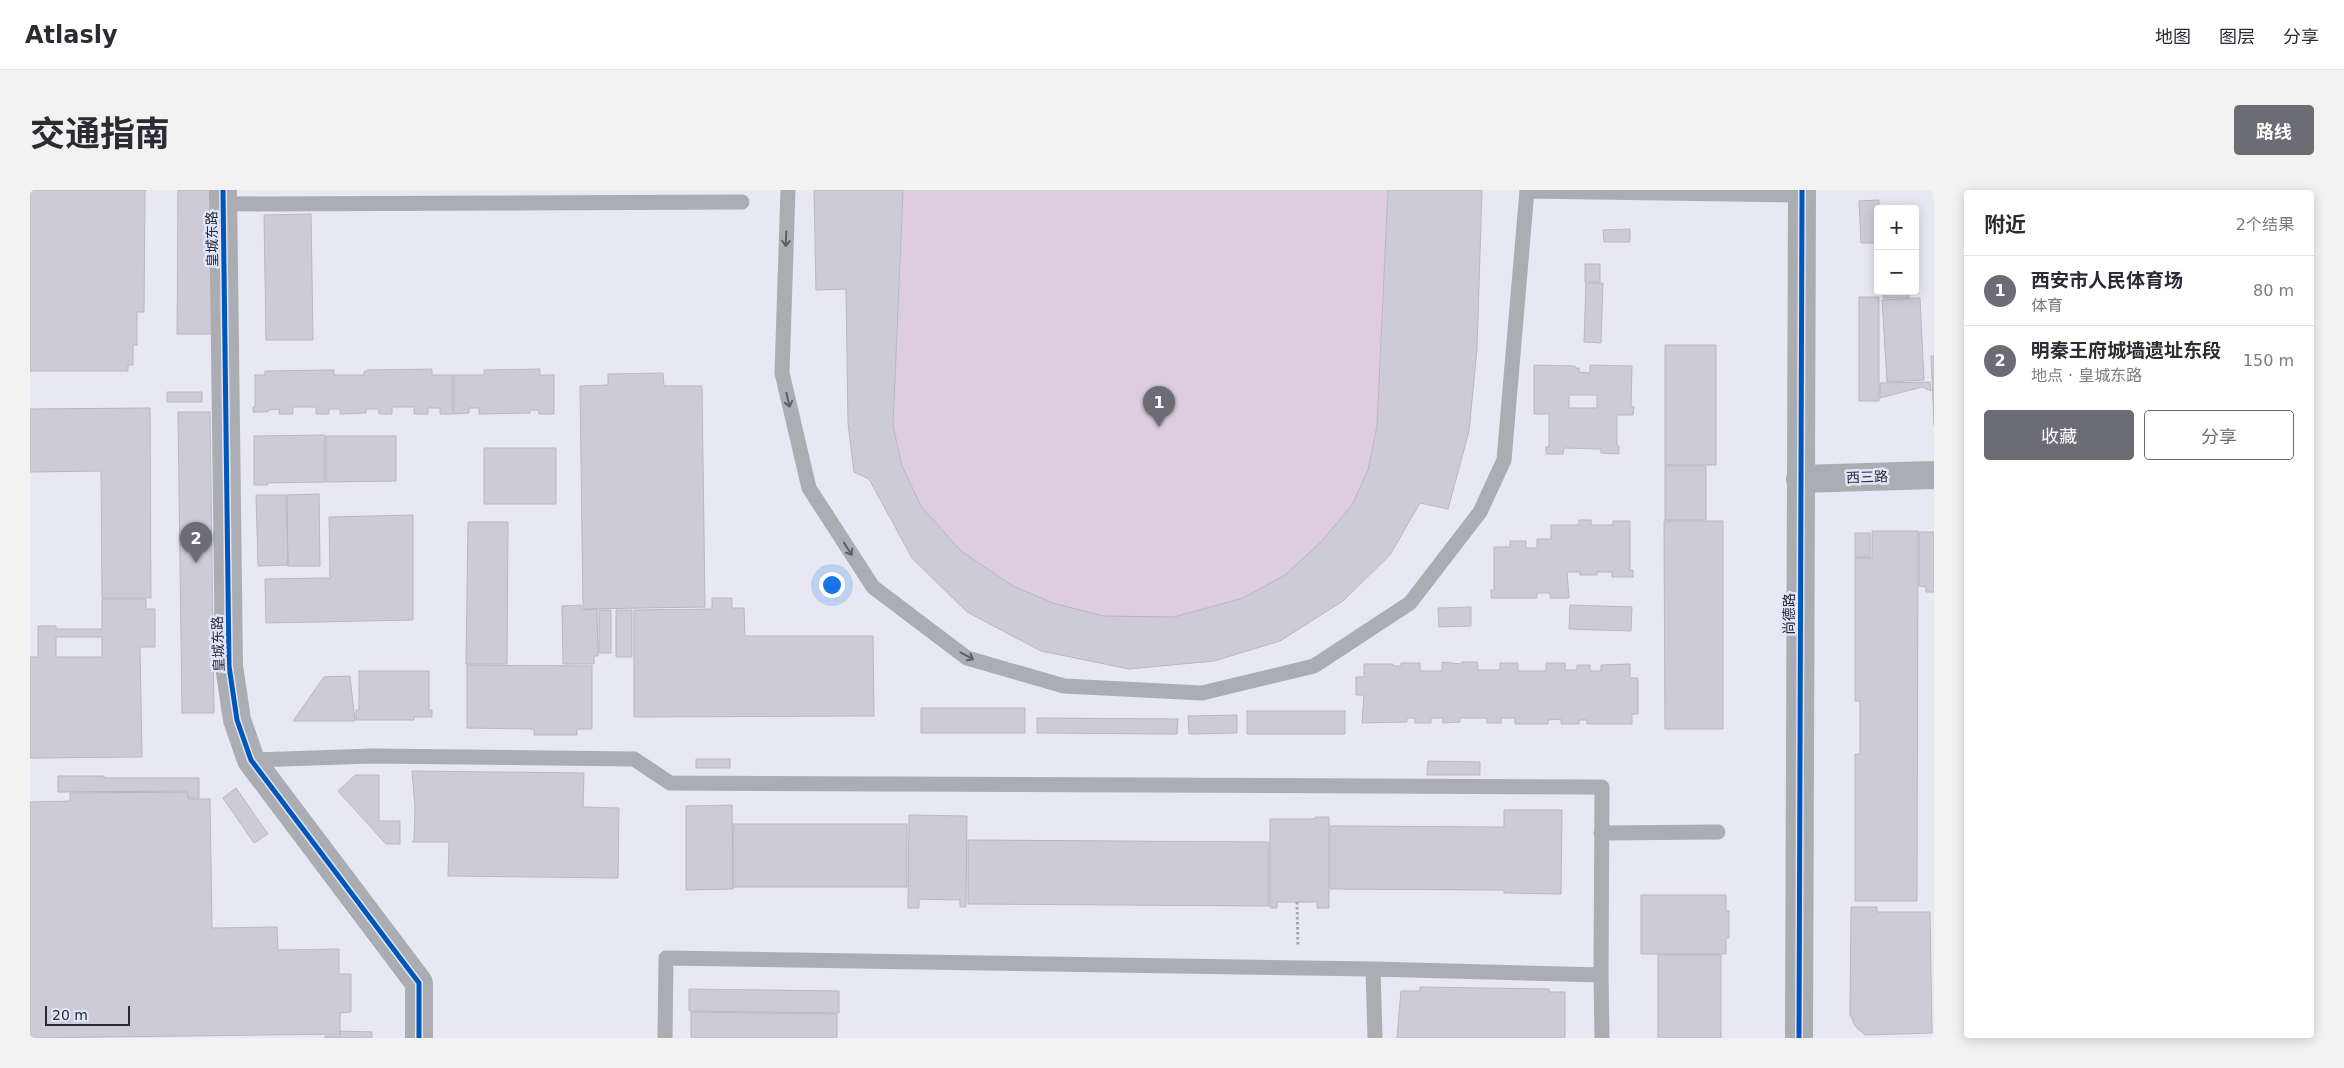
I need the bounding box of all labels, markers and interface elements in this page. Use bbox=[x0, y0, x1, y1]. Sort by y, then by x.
text: Atlasly bbox=[25, 21, 118, 49]
text: 地图 bbox=[2155, 26, 2191, 47]
text: 图层 bbox=[2219, 26, 2255, 47]
text: 分享 bbox=[2283, 26, 2319, 47]
button: 路线 bbox=[2234, 105, 2314, 155]
text: 交通指南 bbox=[30, 114, 170, 154]
map controls bbox=[1874, 205, 1919, 295]
button: + bbox=[1874, 205, 1919, 250]
street label: 皇城东路 bbox=[204, 211, 220, 267]
text: 附近 bbox=[1984, 213, 2026, 237]
text: 2个结果 bbox=[2236, 215, 2294, 234]
one-way arrow bbox=[782, 230, 791, 246]
button: − bbox=[1874, 250, 1919, 295]
text: 西安市人民体育场 bbox=[2031, 269, 2183, 291]
text: 1 bbox=[1994, 281, 2006, 300]
text: 80 m bbox=[2253, 281, 2294, 300]
text: 体育 bbox=[2031, 296, 2063, 315]
text: 明秦王府城墙遗址东段 bbox=[2031, 339, 2221, 361]
text: 2 bbox=[1994, 351, 2006, 370]
text: 150 m bbox=[2243, 351, 2294, 370]
text: 地点 · 皇城东路 bbox=[2031, 366, 2142, 385]
pin: 1 bbox=[1143, 386, 1175, 427]
one-way arrow bbox=[784, 392, 793, 408]
button: 收藏 bbox=[1984, 410, 2134, 460]
button: 分享 bbox=[2144, 410, 2294, 460]
street label: 西三路 bbox=[1846, 468, 1888, 486]
pin: 2 bbox=[180, 522, 212, 563]
one-way arrow bbox=[843, 542, 853, 556]
your location bbox=[819, 572, 845, 598]
street label: 尚德路 bbox=[1781, 593, 1797, 635]
street label: 皇城东路 bbox=[209, 616, 227, 672]
one-way arrow bbox=[959, 652, 974, 661]
scale bar bbox=[45, 1003, 130, 1026]
text: 20 m bbox=[52, 1007, 88, 1023]

